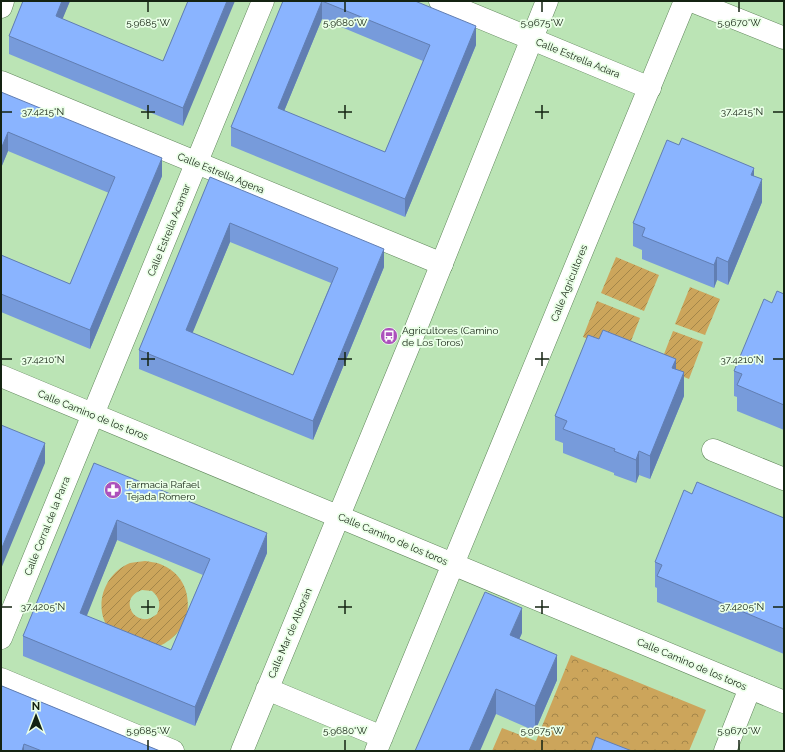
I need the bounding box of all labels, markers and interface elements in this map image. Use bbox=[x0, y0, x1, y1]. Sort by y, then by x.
text: 5.9685°W bbox=[126, 17, 170, 28]
text: 5.9680°W bbox=[323, 17, 368, 28]
text: 5.9675°W bbox=[521, 17, 564, 28]
text: 5.9670°W bbox=[717, 17, 761, 28]
street label: Calle Estrella Adara bbox=[534, 36, 622, 80]
text: 37.4215°N bbox=[22, 106, 64, 117]
text: 37.4215°N bbox=[721, 106, 763, 117]
street label: Calle Estrella Agena bbox=[176, 151, 266, 195]
street label: Calle Estrella Acamar bbox=[145, 182, 193, 278]
street label: Calle Agricultores bbox=[549, 243, 589, 323]
place label: Agricultores (Camino de Los Toros) bbox=[402, 325, 498, 348]
bus stop icon: Agricultores (Camino de Los Toros) bbox=[379, 326, 399, 346]
text: 37.4210°N bbox=[21, 354, 65, 365]
text: 37.4210°N bbox=[720, 354, 764, 365]
street label: Calle Camino de los toros bbox=[36, 388, 150, 442]
street label: Calle Corral de la Parra bbox=[22, 475, 72, 577]
place label: Farmacia Rafael Tejada Romero bbox=[126, 479, 200, 502]
pharmacy icon: Farmacia Rafael Tejada Romero bbox=[103, 480, 123, 500]
street label: Calle Camino de los toros bbox=[336, 511, 450, 567]
street label: Calle Mar de Alborán bbox=[266, 586, 314, 680]
text: 37.4205°N bbox=[21, 601, 65, 612]
text: 37.4205°N bbox=[720, 601, 764, 612]
street label: Calle Camino de los toros bbox=[635, 636, 749, 692]
north arrow bbox=[16, 696, 56, 736]
text: N bbox=[32, 700, 40, 713]
text: 5.9685°W bbox=[126, 725, 170, 736]
text: 5.9680°W bbox=[323, 725, 368, 736]
text: 5.9675°W bbox=[521, 725, 564, 736]
text: 5.9670°W bbox=[717, 725, 761, 736]

